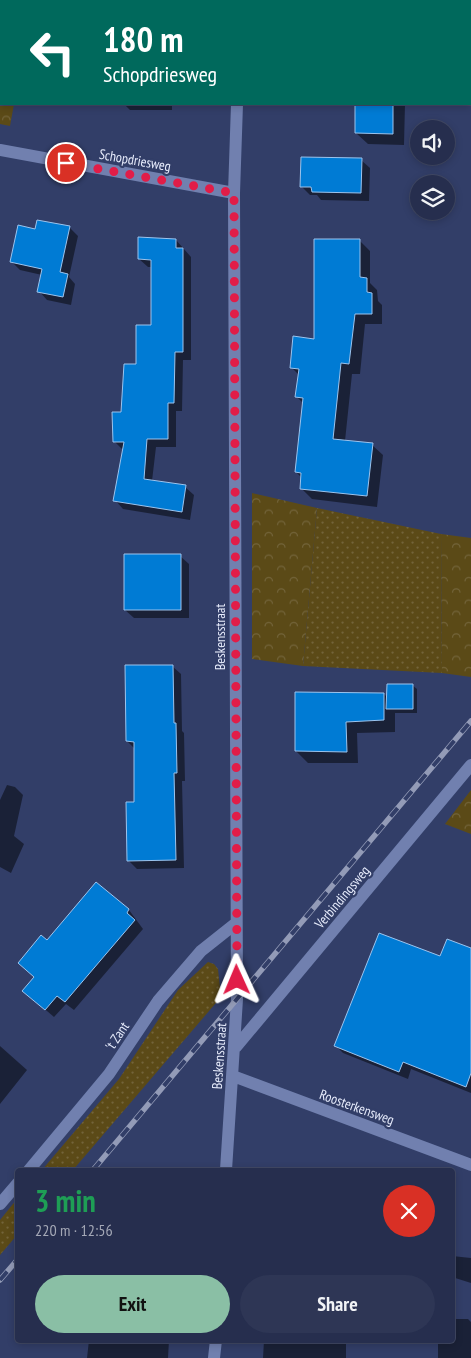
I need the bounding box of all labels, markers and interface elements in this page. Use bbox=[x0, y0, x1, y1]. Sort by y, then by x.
text: 180 m bbox=[103, 16, 184, 62]
icon: left bbox=[20, 20, 85, 85]
text: Schopdriesweg bbox=[103, 60, 217, 88]
map controls bbox=[410, 120, 455, 220]
button: sound bbox=[410, 120, 455, 165]
pin bbox=[45, 142, 87, 184]
street label: Schopdriesweg bbox=[98, 145, 172, 175]
icon: arrive bbox=[52, 149, 80, 177]
button: layers bbox=[410, 175, 455, 220]
street label: Beskensstraat bbox=[211, 604, 229, 670]
street label: Verbindingsweg bbox=[310, 862, 374, 933]
position arrow bbox=[210, 953, 262, 1005]
street label: 't Zant bbox=[101, 1018, 133, 1054]
street label: Beskensstraat bbox=[208, 1022, 230, 1090]
street label: Roosterkensweg bbox=[317, 1085, 397, 1129]
text: 3 min bbox=[35, 1181, 96, 1220]
button: close bbox=[383, 1185, 435, 1237]
text: 220 m · 12:56 bbox=[35, 1220, 113, 1240]
button: Exit bbox=[35, 1275, 230, 1333]
button: Share bbox=[240, 1275, 435, 1333]

